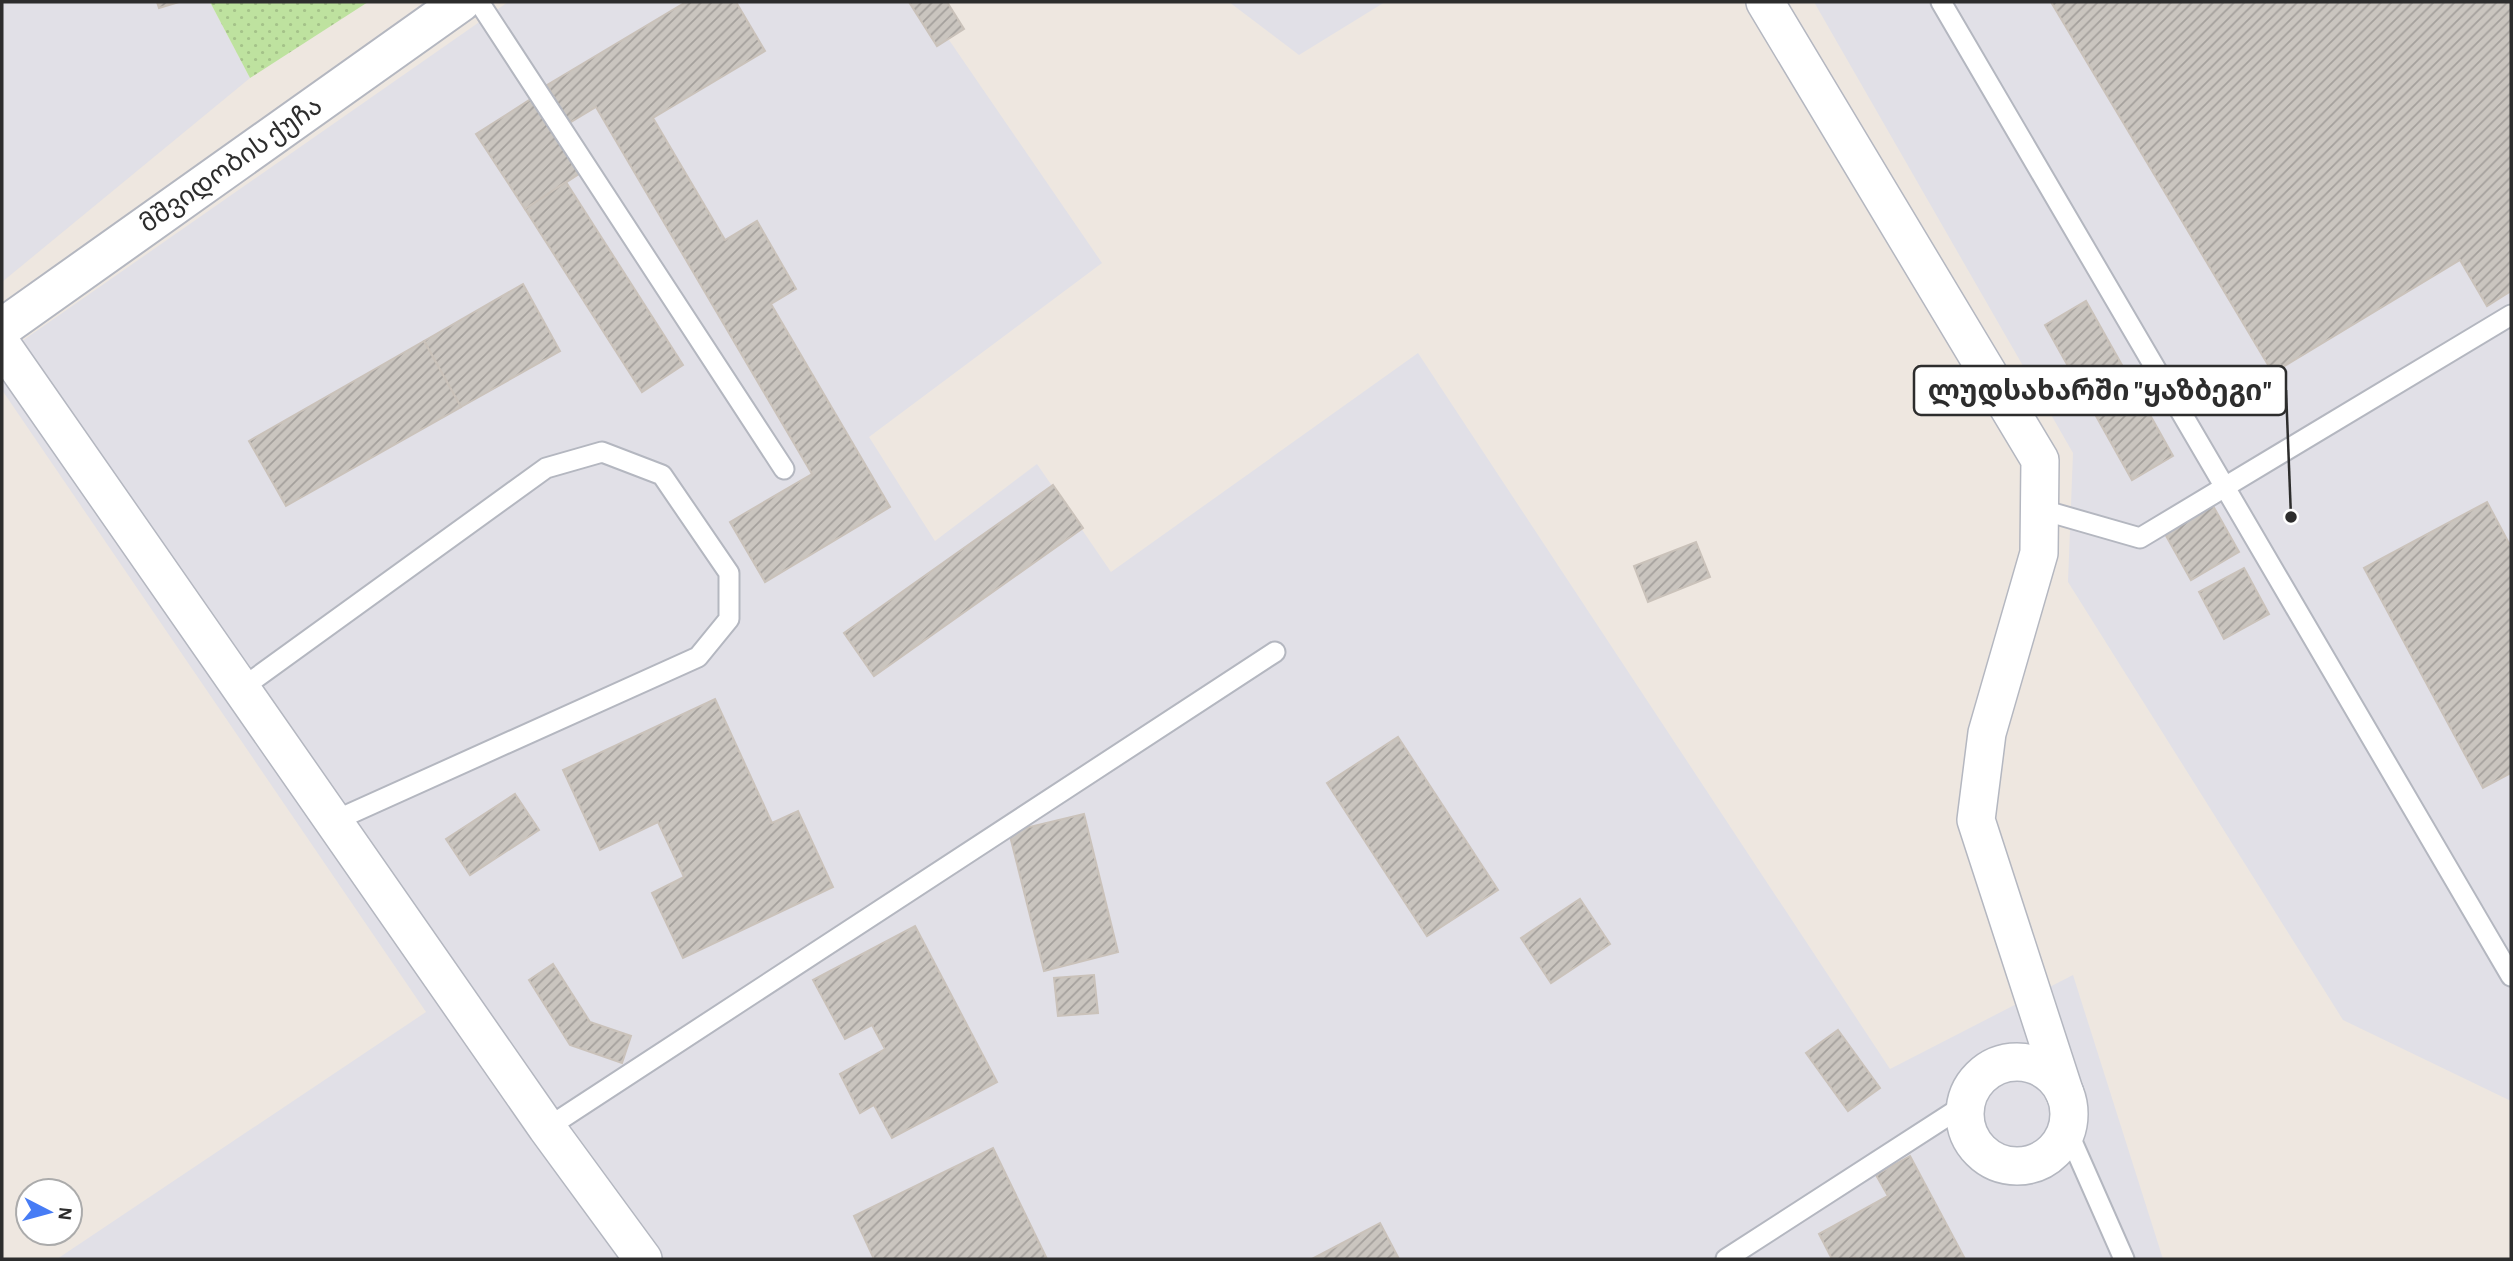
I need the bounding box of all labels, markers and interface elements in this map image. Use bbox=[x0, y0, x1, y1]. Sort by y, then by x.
street label: მშვიდობის ქუჩა bbox=[135, 92, 328, 239]
callout: ლუდსახარში "ყაზბეგი" bbox=[1914, 366, 2286, 415]
text: ლუდსახარში "ყაზბეგი" bbox=[1928, 377, 2272, 408]
north arrow bbox=[14, 1177, 84, 1247]
text: N bbox=[54, 1206, 75, 1221]

